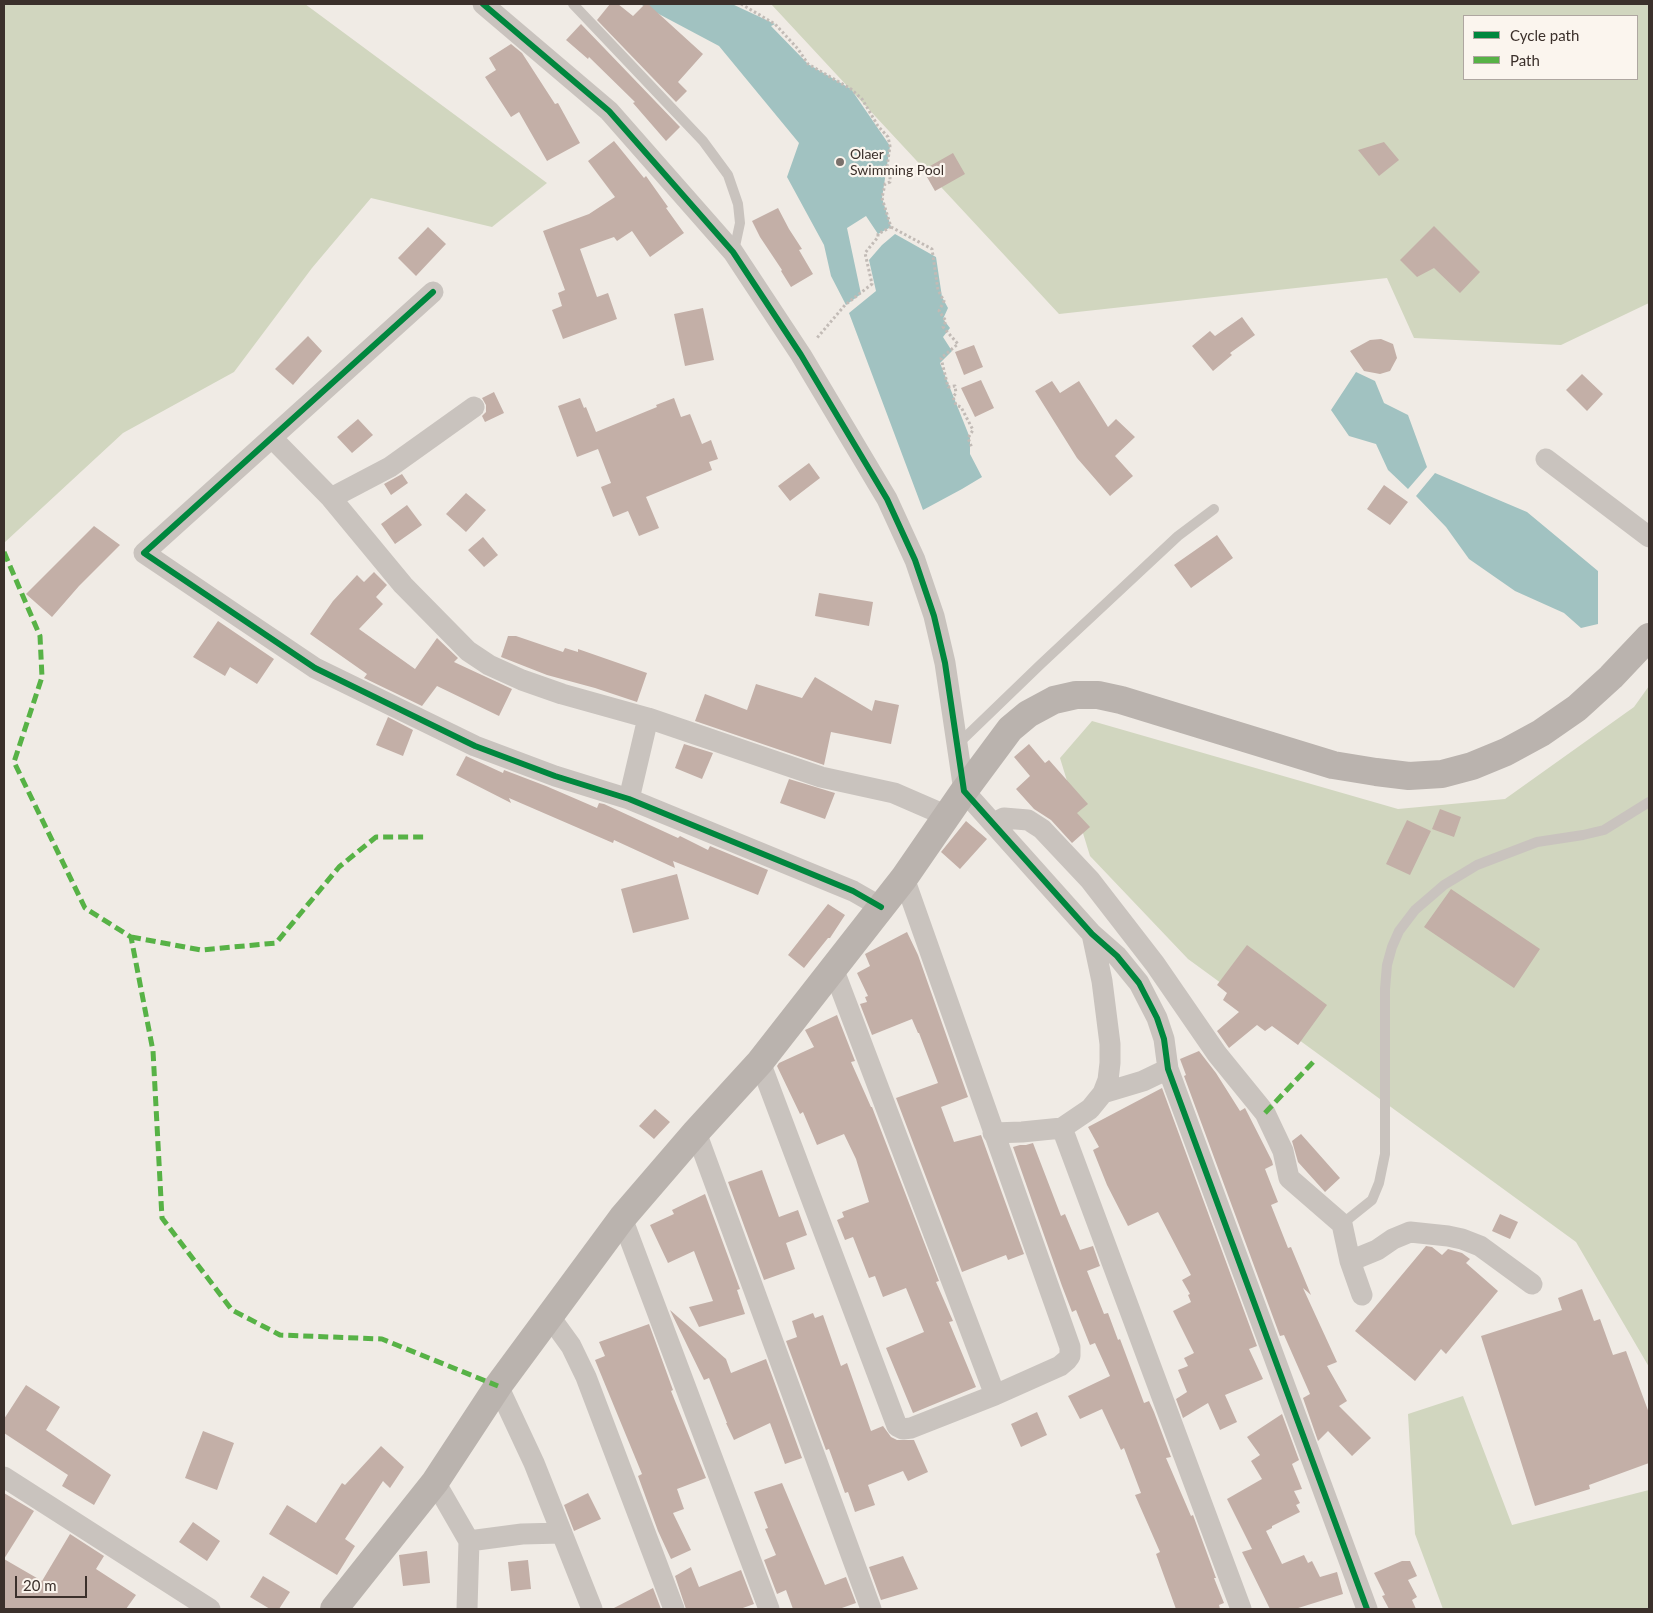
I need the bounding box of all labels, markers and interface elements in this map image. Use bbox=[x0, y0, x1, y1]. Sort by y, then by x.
legend bbox=[1463, 15, 1638, 80]
text: Cycle path bbox=[1510, 26, 1579, 44]
text: Path bbox=[1510, 51, 1540, 69]
place label: Olaer Swimming Pool bbox=[850, 146, 944, 178]
marker: Olaer Swimming Pool bbox=[834, 156, 846, 168]
scale bar bbox=[18, 1566, 90, 1598]
text: 20 m bbox=[23, 1576, 57, 1594]

